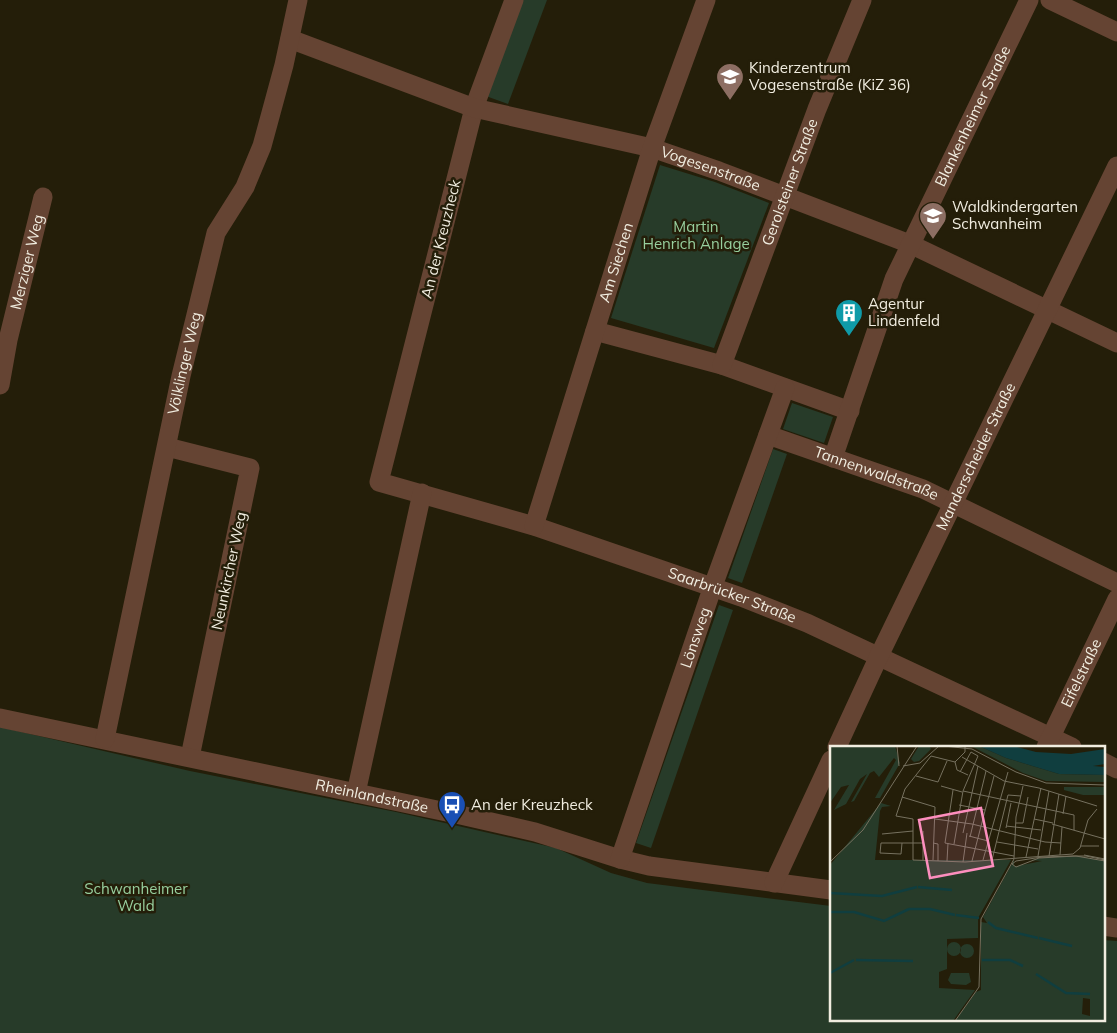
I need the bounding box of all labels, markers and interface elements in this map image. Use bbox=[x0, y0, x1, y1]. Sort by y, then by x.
street label: Blankenheimer Straße bbox=[930, 42, 1014, 189]
place label: Kinderzentrum Vogesenstraße (KiZ 36) bbox=[749, 58, 911, 94]
school or university icon: Kinderzentrum Vogesenstraße (KiZ 36) bbox=[715, 62, 745, 101]
street label: Gerolsteiner Straße bbox=[757, 116, 822, 248]
street label: Vogesenstraße bbox=[658, 142, 763, 195]
street label: An der Kreuzheck bbox=[417, 177, 465, 300]
place label: Waldkindergarten Schwanheim bbox=[952, 197, 1078, 233]
school or university icon: Waldkindergarten Schwanheim bbox=[918, 201, 948, 240]
street label: Merziger Weg bbox=[6, 212, 47, 312]
park label: Martin Henrich Anlage bbox=[642, 217, 750, 253]
street label: Am Siechen bbox=[594, 220, 637, 305]
place label: Agentur Lindenfeld bbox=[868, 294, 940, 330]
building icon: Agentur Lindenfeld bbox=[834, 298, 864, 337]
street label: Völklinger Weg bbox=[163, 310, 205, 416]
street label: Manderscheider Straße bbox=[932, 379, 1019, 533]
street label: Tannenwaldstraße bbox=[812, 442, 942, 504]
street label: Neunkircher Weg bbox=[207, 510, 250, 632]
street label: Saarbrücker Straße bbox=[666, 563, 799, 627]
street label: Lönsweg bbox=[676, 604, 714, 670]
street label: Eifelstraße bbox=[1057, 636, 1106, 710]
inset map bbox=[830, 746, 1104, 1020]
street label: Rheinlandstraße bbox=[314, 775, 430, 817]
bus stop icon: An der Kreuzheck bbox=[437, 790, 467, 829]
place label: An der Kreuzheck bbox=[471, 795, 593, 814]
park label: Schwanheimer Wald bbox=[84, 879, 188, 915]

